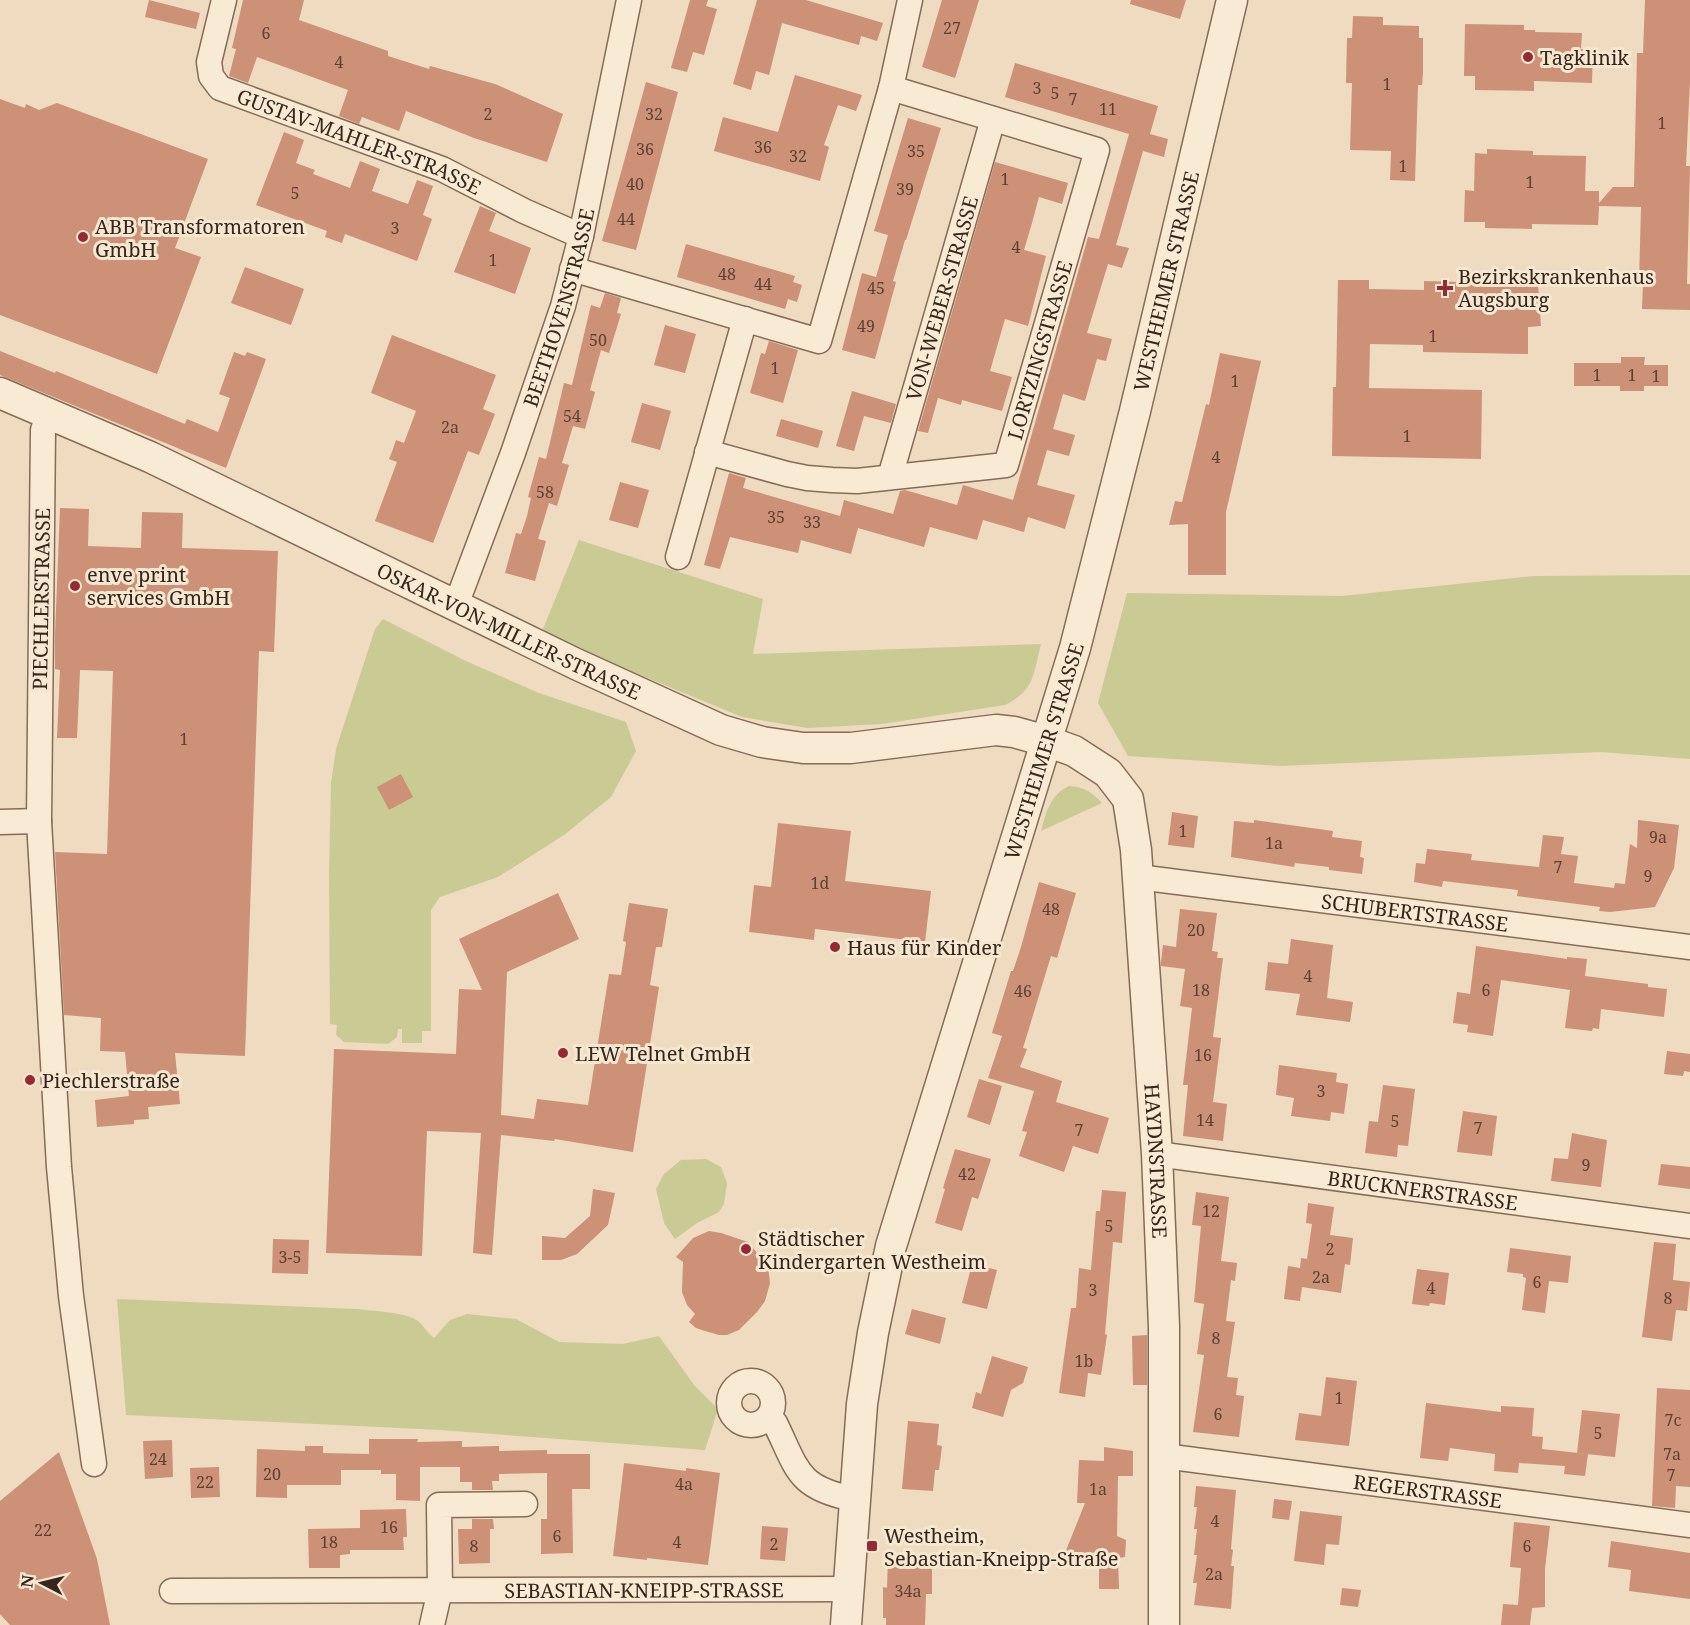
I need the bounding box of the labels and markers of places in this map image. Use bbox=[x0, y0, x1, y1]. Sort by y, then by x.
place label: Tagklinik bbox=[1540, 44, 1629, 71]
marker: Tagklinik bbox=[1521, 50, 1535, 64]
place label: ABB Transformatoren GmbH bbox=[95, 213, 305, 263]
marker: ABB Transformatoren GmbH bbox=[76, 230, 90, 244]
place label: Bezirkskrankenhaus Augsburg bbox=[1458, 263, 1654, 313]
marker: Bezirkskrankenhaus Augsburg bbox=[1436, 279, 1454, 297]
place label: enve print services GmbH bbox=[87, 561, 230, 611]
marker: enve print services GmbH bbox=[68, 579, 82, 593]
place label: Haus für Kinder bbox=[847, 934, 1002, 961]
marker: Haus für Kinder bbox=[828, 940, 842, 954]
place label: LEW Telnet GmbH bbox=[575, 1040, 751, 1067]
marker: LEW Telnet GmbH bbox=[556, 1046, 570, 1060]
place label: Piechlerstraße bbox=[42, 1067, 180, 1094]
marker: Piechlerstraße bbox=[23, 1073, 37, 1087]
place label: Städtischer Kindergarten Westheim bbox=[758, 1225, 986, 1275]
marker: Städtischer Kindergarten Westheim bbox=[739, 1242, 753, 1256]
place label: Westheim, Sebastian-Kneipp-Straße bbox=[884, 1522, 1119, 1572]
marker: Westheim, Sebastian-Kneipp-Straße bbox=[865, 1539, 879, 1553]

